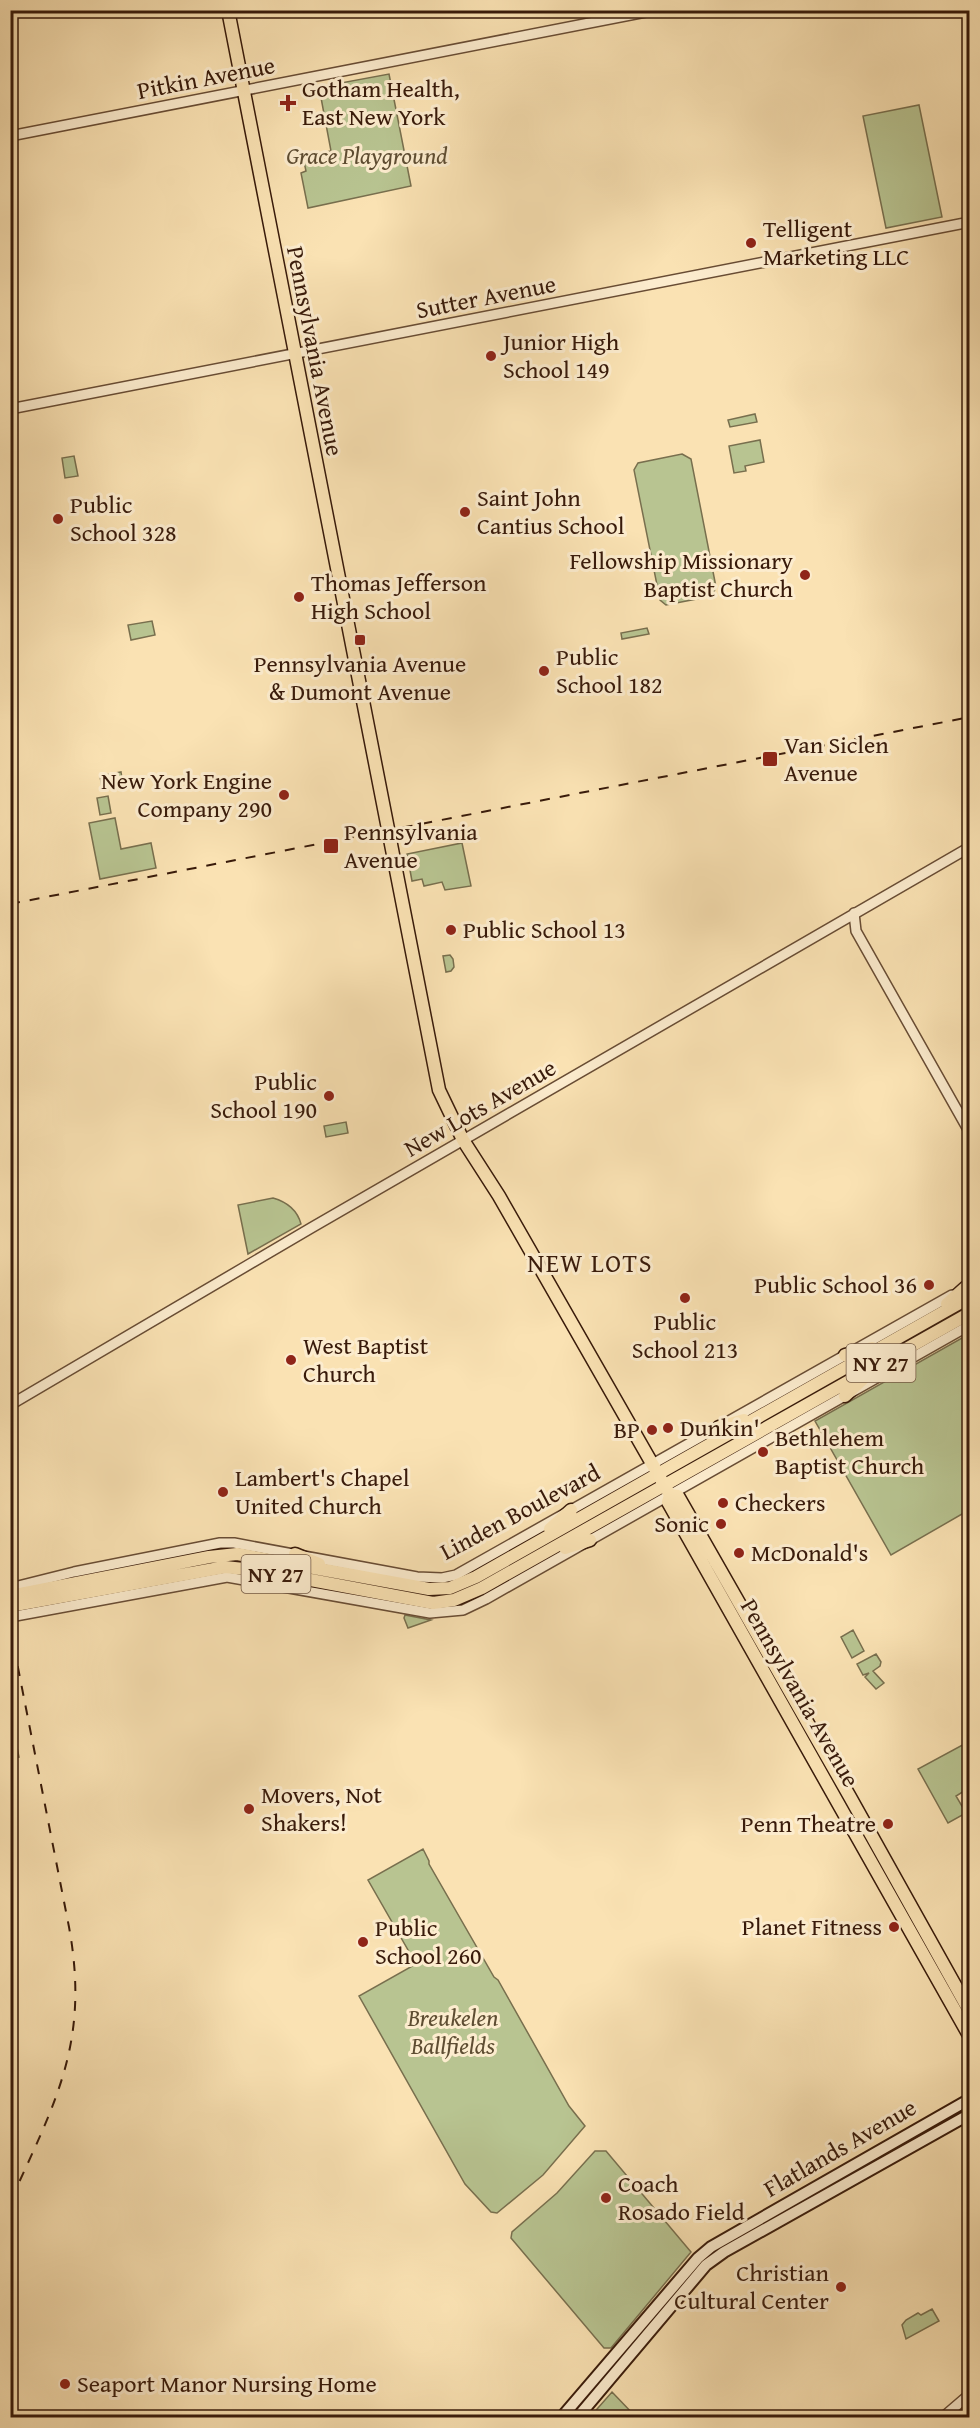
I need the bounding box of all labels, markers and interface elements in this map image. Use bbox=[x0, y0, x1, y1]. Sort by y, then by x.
street label: Pitkin Avenue bbox=[134, 47, 278, 108]
place label: Gotham Health, East New York bbox=[302, 71, 460, 134]
marker: Gotham Health, East New York bbox=[279, 94, 297, 112]
park label: Grace Playground bbox=[286, 138, 448, 173]
place label: Telligent Marketing LLC bbox=[763, 211, 909, 274]
marker: Telligent Marketing LLC bbox=[744, 236, 758, 250]
street label: Pennsylvania Avenue bbox=[278, 243, 353, 459]
street label: Sutter Avenue bbox=[413, 266, 559, 327]
place label: Junior High School 149 bbox=[500, 324, 620, 387]
marker: Junior High School 149 bbox=[484, 349, 498, 363]
place label: Saint John Cantius School bbox=[477, 480, 625, 543]
place label: Public School 328 bbox=[70, 487, 177, 550]
marker: Saint John Cantius School bbox=[458, 505, 472, 519]
marker: Public School 328 bbox=[51, 512, 65, 526]
place label: Fellowship Missionary Baptist Church bbox=[569, 543, 794, 606]
place label: Thomas Jefferson High School bbox=[311, 565, 487, 628]
marker: Fellowship Missionary Baptist Church bbox=[798, 568, 812, 582]
marker: Thomas Jefferson High School bbox=[292, 590, 306, 604]
marker: Pennsylvania Avenue & Dumont Avenue bbox=[353, 633, 367, 647]
place label: Public School 182 bbox=[556, 639, 663, 702]
place label: Pennsylvania Avenue & Dumont Avenue bbox=[254, 646, 466, 709]
marker: Public School 182 bbox=[537, 664, 551, 678]
place label: Van Siclen Avenue bbox=[784, 727, 889, 790]
marker: Van Siclen Avenue bbox=[761, 750, 779, 768]
place label: New York Engine Company 290 bbox=[101, 763, 272, 826]
marker: New York Engine Company 290 bbox=[277, 788, 291, 802]
place label: Pennsylvania Avenue bbox=[344, 814, 478, 877]
marker: Pennsylvania Avenue bbox=[322, 837, 340, 855]
place label: Public School 13 bbox=[463, 912, 626, 947]
marker: Public School 13 bbox=[444, 923, 458, 937]
street label: New Lots Avenue bbox=[397, 1050, 562, 1165]
place label: Public School 190 bbox=[210, 1064, 317, 1127]
marker: Public School 190 bbox=[322, 1089, 336, 1103]
district label: NEW LOTS bbox=[527, 1243, 653, 1282]
place label: Public School 36 bbox=[754, 1267, 917, 1302]
marker: Public School 36 bbox=[922, 1278, 936, 1292]
marker: Public School 213 bbox=[678, 1291, 692, 1305]
place label: Public School 213 bbox=[632, 1304, 738, 1367]
place label: West Baptist Church bbox=[303, 1328, 429, 1391]
road number: NY 27 bbox=[846, 1344, 916, 1382]
marker: West Baptist Church bbox=[284, 1353, 298, 1367]
place label: Dunkin' bbox=[680, 1410, 760, 1445]
place label: BP bbox=[613, 1412, 640, 1447]
place label: Bethlehem Baptist Church bbox=[775, 1420, 925, 1483]
marker: Dunkin' bbox=[661, 1421, 675, 1435]
marker: BP bbox=[645, 1423, 659, 1437]
marker: Bethlehem Baptist Church bbox=[756, 1445, 770, 1459]
street label: Linden Boulevard bbox=[433, 1455, 606, 1569]
place label: Lambert's Chapel United Church bbox=[235, 1460, 410, 1523]
marker: Lambert's Chapel United Church bbox=[216, 1485, 230, 1499]
place label: Checkers bbox=[735, 1485, 825, 1520]
marker: Checkers bbox=[716, 1496, 730, 1510]
place label: Sonic bbox=[654, 1506, 709, 1541]
marker: Sonic bbox=[714, 1517, 728, 1531]
place label: McDonald's bbox=[751, 1535, 868, 1570]
marker: McDonald's bbox=[732, 1546, 746, 1560]
road number: NY 27 bbox=[242, 1555, 310, 1593]
street label: Pennsylvania Avenue bbox=[732, 1592, 869, 1794]
place label: Movers, Not Shakers! bbox=[261, 1777, 383, 1840]
marker: Movers, Not Shakers! bbox=[242, 1802, 256, 1816]
place label: Penn Theatre bbox=[741, 1806, 876, 1841]
marker: Penn Theatre bbox=[881, 1817, 895, 1831]
place label: Planet Fitness bbox=[742, 1909, 882, 1944]
place label: Public School 260 bbox=[375, 1910, 482, 1973]
marker: Planet Fitness bbox=[887, 1920, 901, 1934]
marker: Public School 260 bbox=[356, 1935, 370, 1949]
park label: Breukelen Ballfields bbox=[407, 2000, 498, 2063]
street label: Flatlands Avenue bbox=[757, 2090, 923, 2206]
place label: Coach Rosado Field bbox=[618, 2166, 745, 2229]
marker: Coach Rosado Field bbox=[599, 2191, 613, 2205]
place label: Christian Cultural Center bbox=[674, 2255, 830, 2318]
marker: Christian Cultural Center bbox=[834, 2280, 848, 2294]
place label: Seaport Manor Nursing Home bbox=[77, 2366, 377, 2401]
marker: Seaport Manor Nursing Home bbox=[58, 2377, 72, 2391]

